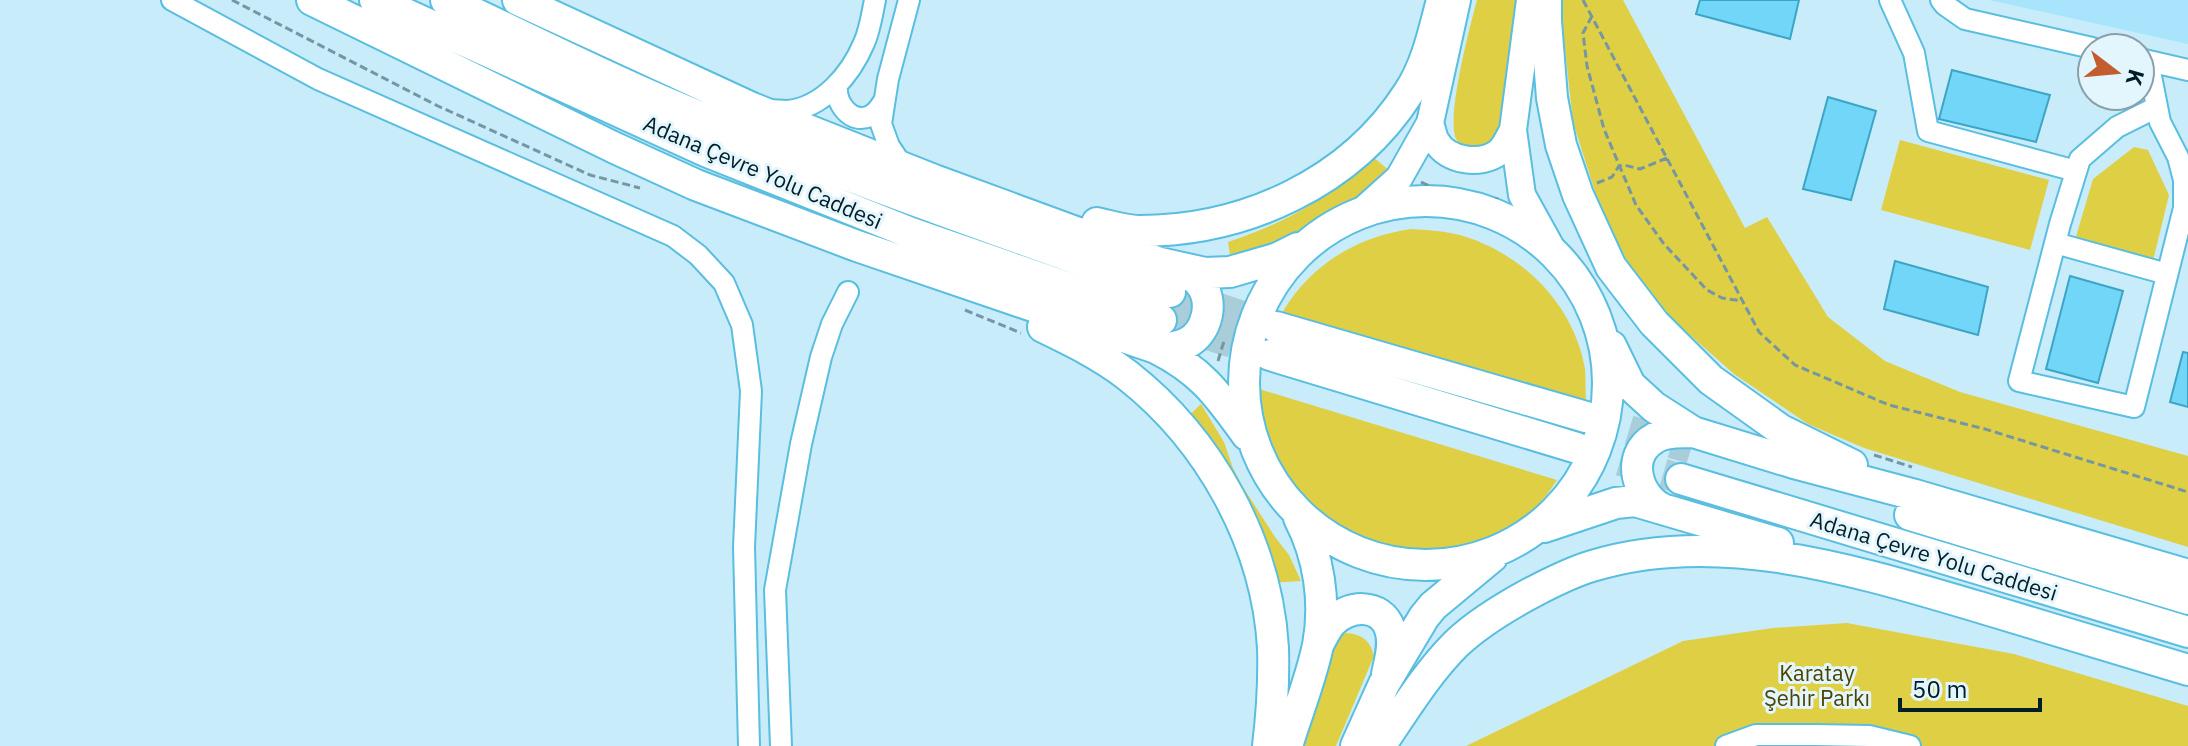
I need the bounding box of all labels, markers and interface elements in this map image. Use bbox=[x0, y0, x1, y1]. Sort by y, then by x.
north arrow bbox=[2076, 32, 2156, 112]
text: K bbox=[2119, 66, 2152, 90]
street label: Adana Çevre Yolu Caddesi bbox=[639, 108, 887, 235]
street label: Adana Çevre Yolu Caddesi bbox=[1807, 504, 2061, 607]
park label: Karatay Şehir Parkı bbox=[1764, 658, 1870, 712]
scale bar bbox=[1900, 662, 2040, 712]
text: 50 m bbox=[1912, 673, 1967, 705]

